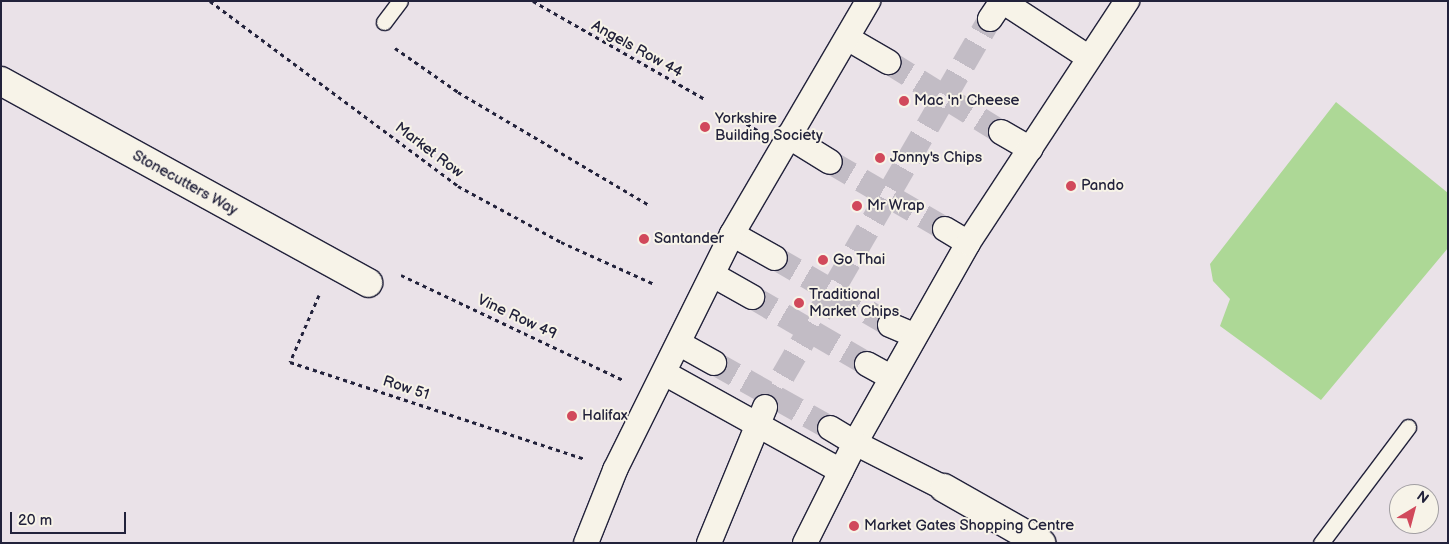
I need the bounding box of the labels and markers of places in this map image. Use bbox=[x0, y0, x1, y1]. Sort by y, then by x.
place label: Mac 'n' Cheese bbox=[914, 92, 1019, 110]
marker: Mac 'n' Cheese bbox=[898, 95, 910, 107]
place label: Yorkshire Building Society bbox=[715, 109, 823, 144]
marker: Yorkshire Building Society bbox=[699, 121, 711, 133]
place label: Jonny's Chips bbox=[890, 149, 982, 167]
marker: Jonny's Chips bbox=[874, 152, 886, 164]
place label: Pando bbox=[1081, 177, 1124, 195]
marker: Pando bbox=[1065, 180, 1077, 192]
place label: Mr Wrap bbox=[867, 197, 925, 215]
marker: Mr Wrap bbox=[851, 200, 863, 212]
place label: Santander bbox=[654, 230, 724, 248]
marker: Santander bbox=[638, 233, 650, 245]
place label: Go Thai bbox=[833, 251, 886, 269]
marker: Go Thai bbox=[817, 254, 829, 266]
place label: Traditional Market Chips bbox=[809, 285, 899, 320]
marker: Traditional Market Chips bbox=[793, 297, 805, 309]
place label: Halifax bbox=[582, 407, 628, 425]
marker: Halifax bbox=[566, 410, 578, 422]
place label: Market Gates Shopping Centre bbox=[864, 517, 1074, 535]
marker: Market Gates Shopping Centre bbox=[848, 520, 860, 532]

